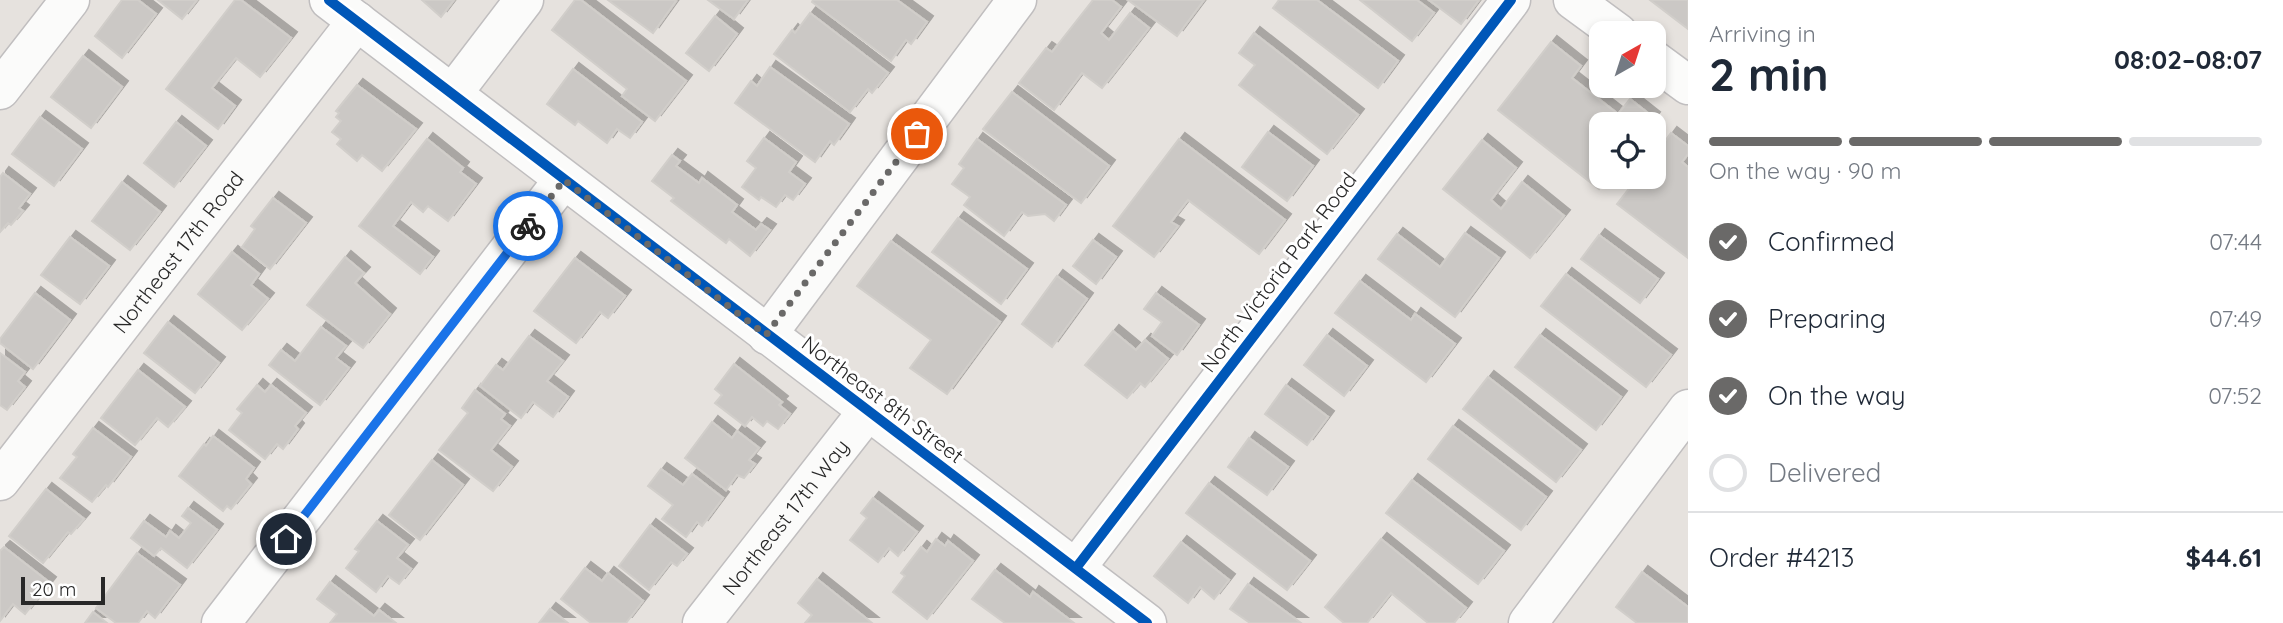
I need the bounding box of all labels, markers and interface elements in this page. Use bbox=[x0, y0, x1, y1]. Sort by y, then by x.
text: Arriving in bbox=[1709, 19, 1816, 48]
north arrow bbox=[1589, 21, 1666, 98]
map controls bbox=[1589, 21, 1666, 189]
text: 08:02–08:07 bbox=[2114, 43, 2262, 76]
text: 2 min bbox=[1709, 45, 1829, 103]
pin bbox=[887, 104, 947, 164]
button: locate bbox=[1589, 112, 1666, 189]
icon: bag bbox=[898, 115, 936, 153]
text: On the way · 90 m bbox=[1709, 156, 1902, 185]
street label: Northeast 17th Road bbox=[107, 166, 249, 338]
street label: North Victoria Park Road bbox=[1194, 167, 1362, 377]
courier bbox=[493, 191, 563, 261]
icon: bike bbox=[509, 207, 547, 245]
icon: check bbox=[1709, 223, 1747, 261]
text: Confirmed bbox=[1768, 225, 1895, 258]
text: 07:44 bbox=[2209, 227, 2262, 256]
icon: check bbox=[1709, 300, 1747, 338]
text: Preparing bbox=[1768, 302, 1886, 335]
text: 07:49 bbox=[2209, 304, 2262, 333]
street label: Northeast 8th Street bbox=[797, 330, 969, 468]
icon: check bbox=[1709, 377, 1747, 415]
text: On the way bbox=[1768, 379, 1906, 412]
text: 07:52 bbox=[2208, 381, 2262, 410]
street label: Northeast 17th Way bbox=[716, 434, 854, 600]
text: Delivered bbox=[1768, 456, 1881, 489]
pin bbox=[256, 509, 316, 569]
icon: home bbox=[267, 520, 305, 558]
text: Order #4213 bbox=[1709, 541, 1854, 574]
text: $44.61 bbox=[2185, 541, 2262, 574]
scale bar bbox=[21, 574, 105, 606]
text: 20 m bbox=[32, 577, 76, 601]

